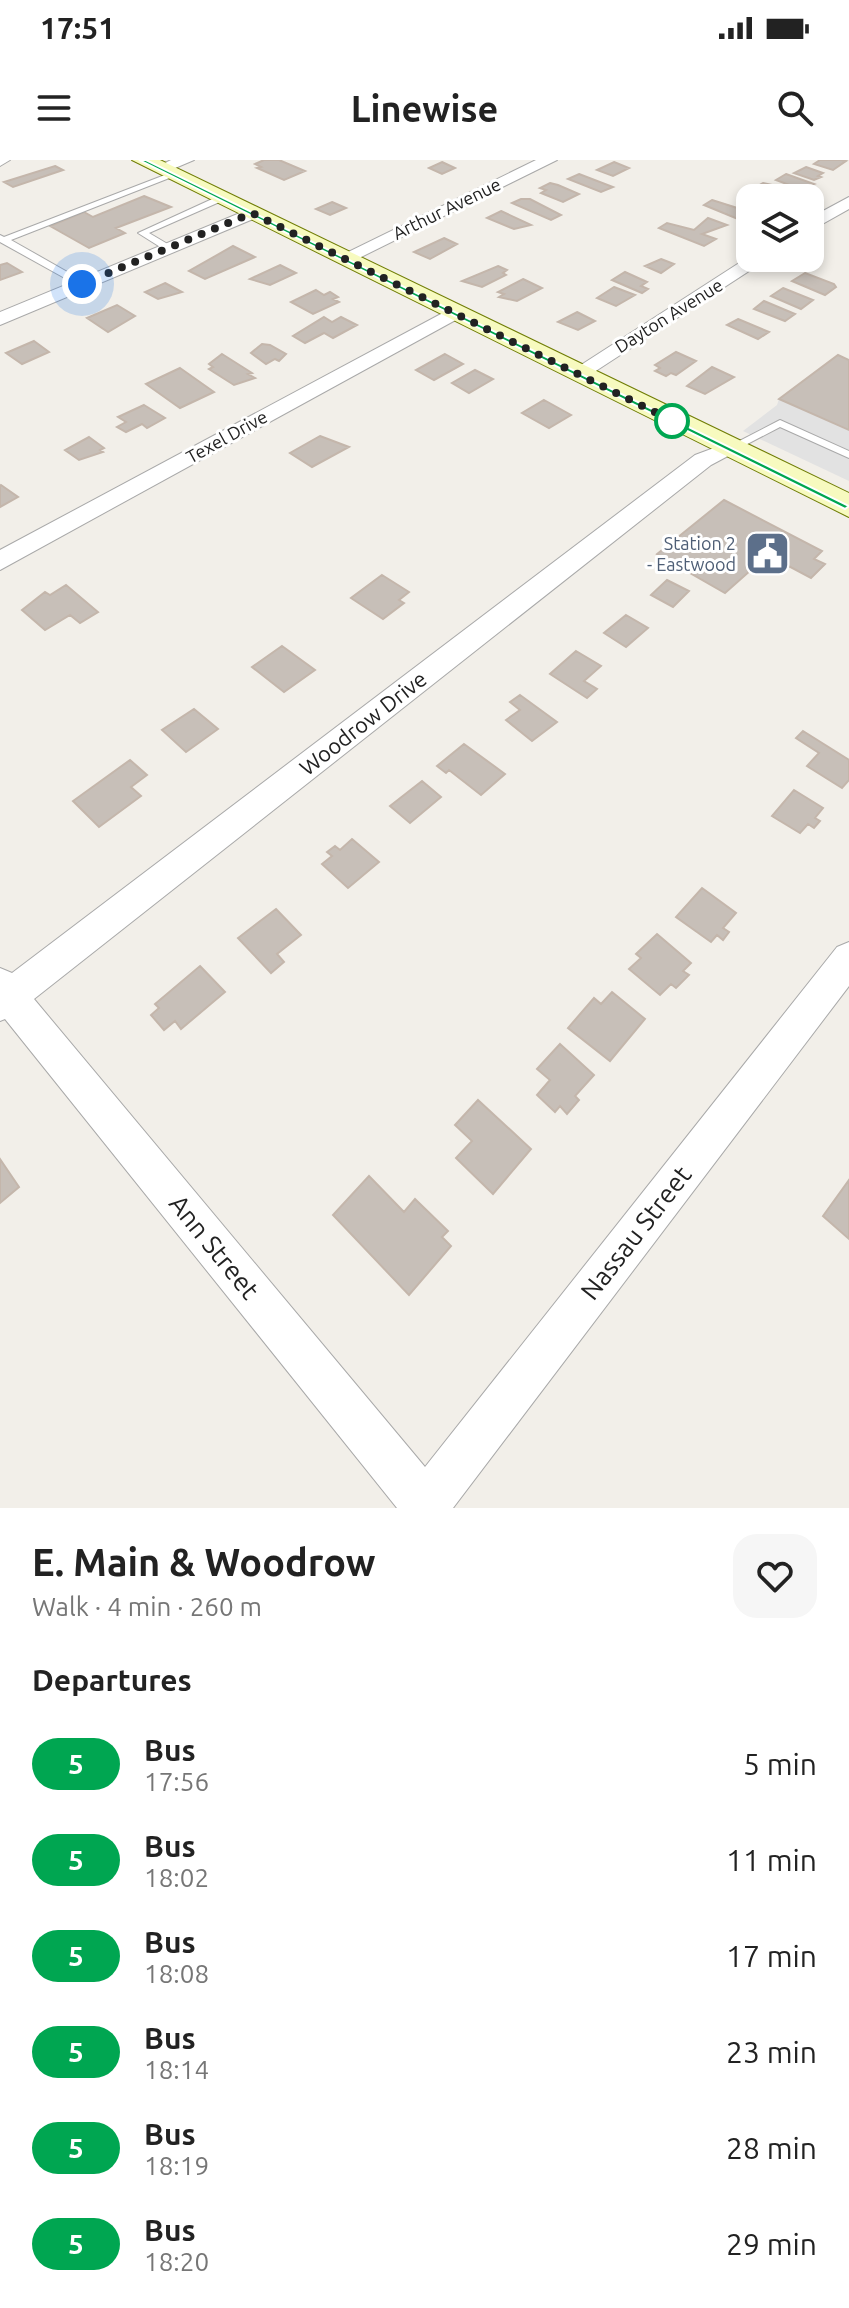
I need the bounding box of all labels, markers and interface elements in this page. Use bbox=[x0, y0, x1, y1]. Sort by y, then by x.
text: 17:51 bbox=[40, 11, 115, 45]
icon: menu bbox=[32, 86, 76, 130]
icon: search bbox=[773, 86, 817, 130]
text: Linewise bbox=[351, 88, 498, 129]
street label: Arthur Avenue bbox=[389, 173, 504, 243]
map controls bbox=[736, 184, 824, 272]
button: layers bbox=[736, 184, 824, 272]
your location bbox=[62, 264, 102, 304]
street label: Dayton Avenue bbox=[611, 274, 726, 356]
unlabelled marker bbox=[655, 404, 689, 438]
street label: Texel Drive bbox=[183, 406, 270, 467]
public building icon: Station 2 - Eastwood bbox=[743, 530, 791, 578]
place label: Station 2 - Eastwood bbox=[647, 533, 736, 574]
street label: Woodrow Drive bbox=[294, 665, 431, 780]
street label: Nassau Street bbox=[575, 1160, 697, 1305]
street label: Ann Street bbox=[164, 1189, 265, 1304]
button: heart bbox=[733, 1534, 817, 1618]
text: E. Main & Woodrow bbox=[32, 1541, 375, 1583]
text: Walk · 4 min · 260 m bbox=[32, 1592, 262, 1621]
text: Departures bbox=[32, 1663, 192, 1697]
text: Bus bbox=[144, 1733, 196, 1767]
text: 5 min bbox=[743, 1747, 817, 1781]
text: 5 bbox=[68, 1748, 84, 1779]
text: 17:56 bbox=[144, 1767, 209, 1796]
text: Bus bbox=[144, 1829, 196, 1863]
text: 11 min bbox=[726, 1843, 817, 1877]
text: 5 bbox=[68, 1844, 84, 1875]
text: 18:02 bbox=[144, 1863, 209, 1892]
text: Bus bbox=[144, 1925, 196, 1959]
text: 17 min bbox=[726, 1939, 817, 1973]
text: 5 bbox=[68, 1940, 84, 1971]
text: 18:08 bbox=[144, 1959, 209, 1988]
text: Bus bbox=[144, 2021, 196, 2055]
text: 23 min bbox=[726, 2035, 817, 2069]
text: 5 bbox=[68, 2036, 84, 2067]
text: 18:14 bbox=[144, 2055, 209, 2084]
text: Bus bbox=[144, 2117, 196, 2151]
text: 28 min bbox=[726, 2131, 817, 2165]
text: 5 bbox=[68, 2132, 84, 2163]
text: 18:19 bbox=[144, 2151, 209, 2180]
text: Bus bbox=[144, 2213, 196, 2247]
text: 29 min bbox=[726, 2227, 817, 2261]
text: 5 bbox=[68, 2228, 84, 2259]
text: 18:20 bbox=[144, 2247, 209, 2276]

